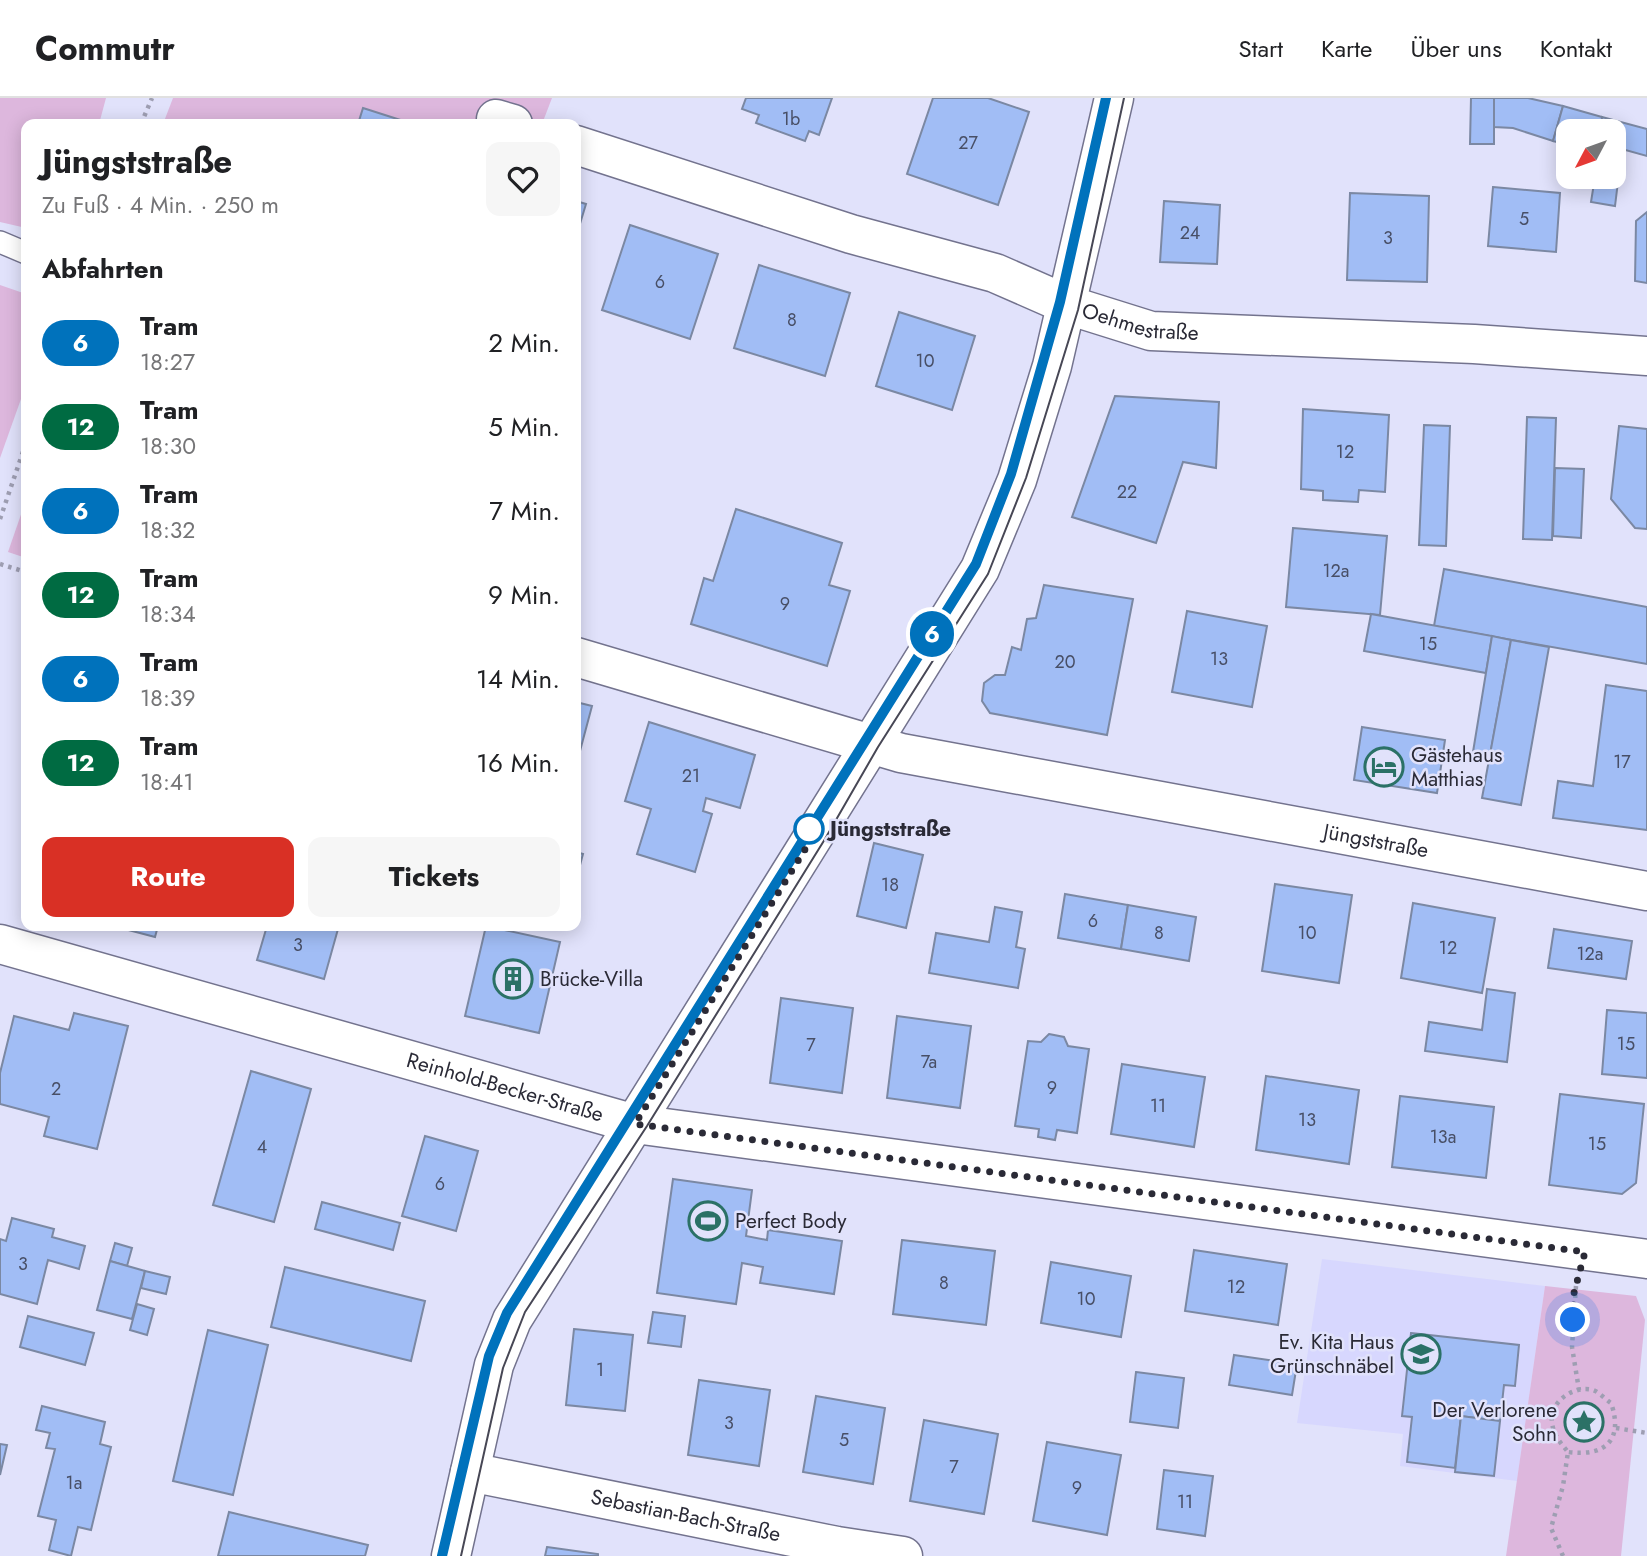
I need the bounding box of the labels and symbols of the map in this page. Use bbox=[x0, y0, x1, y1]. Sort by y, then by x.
house number: 1b bbox=[782, 106, 800, 132]
north arrow bbox=[1556, 119, 1626, 189]
house number: 27 bbox=[958, 130, 978, 156]
house number: 5 bbox=[1519, 206, 1529, 232]
house number: 24 bbox=[1180, 220, 1200, 246]
house number: 3 bbox=[1383, 225, 1393, 251]
house number: 6 bbox=[655, 269, 665, 295]
street label: Oehmestraße bbox=[1078, 295, 1199, 348]
house number: 8 bbox=[787, 307, 797, 333]
house number: 10 bbox=[916, 348, 935, 374]
house number: 12 bbox=[1336, 439, 1354, 465]
house number: 22 bbox=[1117, 479, 1137, 505]
house number: 12a bbox=[1323, 558, 1350, 584]
house number: 9 bbox=[780, 591, 790, 617]
line badge: 6 bbox=[909, 611, 955, 657]
house number: 15 bbox=[1419, 631, 1437, 657]
house number: 13 bbox=[1210, 646, 1228, 672]
house number: 20 bbox=[1054, 649, 1076, 675]
place label: Gästehaus Matthias bbox=[1411, 740, 1502, 794]
hotel icon: Gästehaus Matthias bbox=[1363, 746, 1405, 788]
house number: 17 bbox=[1613, 749, 1631, 775]
house number: 21 bbox=[682, 763, 700, 789]
marker: Jüngststraße bbox=[794, 814, 824, 844]
place label: Jüngststraße bbox=[826, 814, 951, 844]
street label: Jüngststraße bbox=[1318, 816, 1431, 865]
house number: 18 bbox=[881, 872, 899, 898]
house number: 6 bbox=[1088, 908, 1098, 934]
house number: 8 bbox=[1154, 920, 1164, 946]
house number: 10 bbox=[1298, 920, 1317, 946]
house number: 3 bbox=[293, 932, 303, 958]
house number: 12 bbox=[1439, 935, 1457, 961]
house number: 12a bbox=[1577, 941, 1604, 967]
building icon: Brücke-Villa bbox=[492, 958, 534, 1000]
place label: Brücke-Villa bbox=[540, 964, 643, 994]
house number: 15 bbox=[1617, 1031, 1635, 1057]
house number: 7 bbox=[806, 1032, 816, 1058]
street label: Reinhold-Becker-Straße bbox=[403, 1045, 607, 1129]
house number: 7a bbox=[921, 1049, 937, 1075]
house number: 9 bbox=[1047, 1075, 1057, 1101]
house number: 2 bbox=[51, 1076, 61, 1102]
house number: 11 bbox=[1150, 1093, 1166, 1119]
house number: 13 bbox=[1298, 1107, 1316, 1133]
house number: 13a bbox=[1430, 1124, 1456, 1150]
house number: 15 bbox=[1588, 1131, 1606, 1157]
house number: 4 bbox=[257, 1134, 267, 1160]
house number: 6 bbox=[435, 1171, 445, 1197]
sports icon: Perfect Body bbox=[687, 1200, 729, 1242]
place label: Perfect Body bbox=[735, 1206, 847, 1236]
house number: 3 bbox=[18, 1251, 28, 1277]
house number: 8 bbox=[939, 1270, 949, 1296]
house number: 12 bbox=[1227, 1274, 1245, 1300]
house number: 10 bbox=[1077, 1286, 1096, 1312]
your location bbox=[1555, 1302, 1590, 1337]
place label: Ev. Kita Haus Grünschnäbel bbox=[1270, 1327, 1394, 1381]
school or university icon: Ev. Kita Haus Grünschnäbel bbox=[1400, 1333, 1442, 1375]
house number: 1 bbox=[596, 1357, 604, 1383]
place label: Der Verlorene Sohn bbox=[1432, 1395, 1557, 1449]
place icon: Der Verlorene Sohn bbox=[1563, 1401, 1605, 1443]
house number: 3 bbox=[724, 1410, 734, 1436]
house number: 5 bbox=[839, 1427, 849, 1453]
house number: 7 bbox=[949, 1454, 959, 1480]
house number: 1a bbox=[66, 1470, 82, 1496]
house number: 9 bbox=[1072, 1475, 1082, 1501]
street label: Sebastian-Bach-Straße bbox=[588, 1482, 783, 1549]
house number: 11 bbox=[1177, 1489, 1193, 1515]

